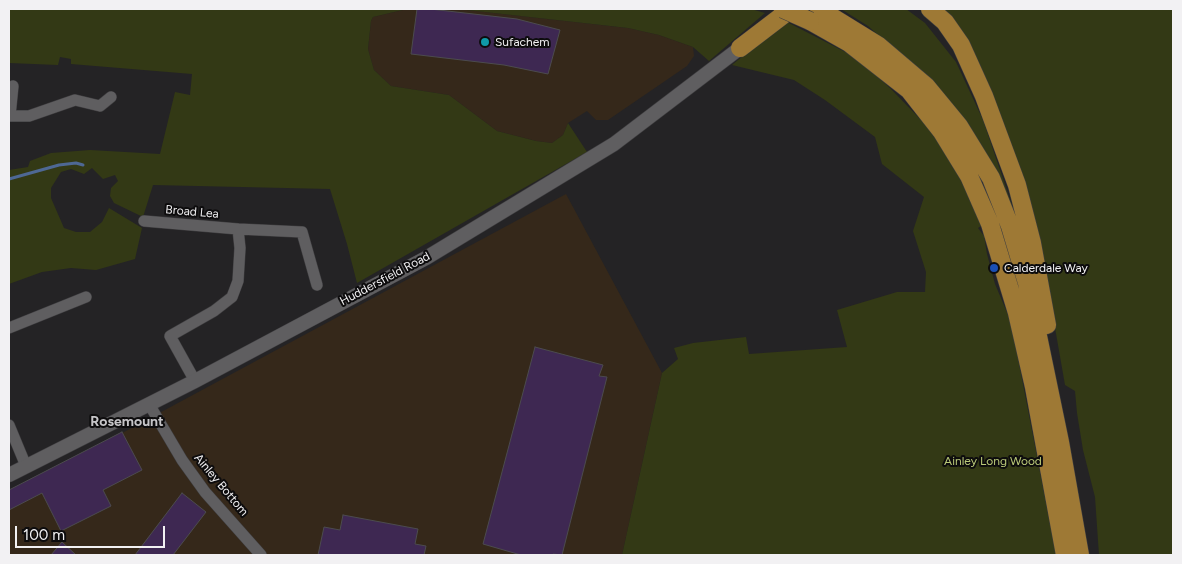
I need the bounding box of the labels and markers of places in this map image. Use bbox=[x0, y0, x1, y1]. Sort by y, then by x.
place label: Sufachem bbox=[495, 35, 550, 49]
marker: Sufachem bbox=[479, 36, 491, 48]
place label: Calderdale Way bbox=[1004, 261, 1088, 275]
marker: Calderdale Way bbox=[988, 262, 1000, 274]

